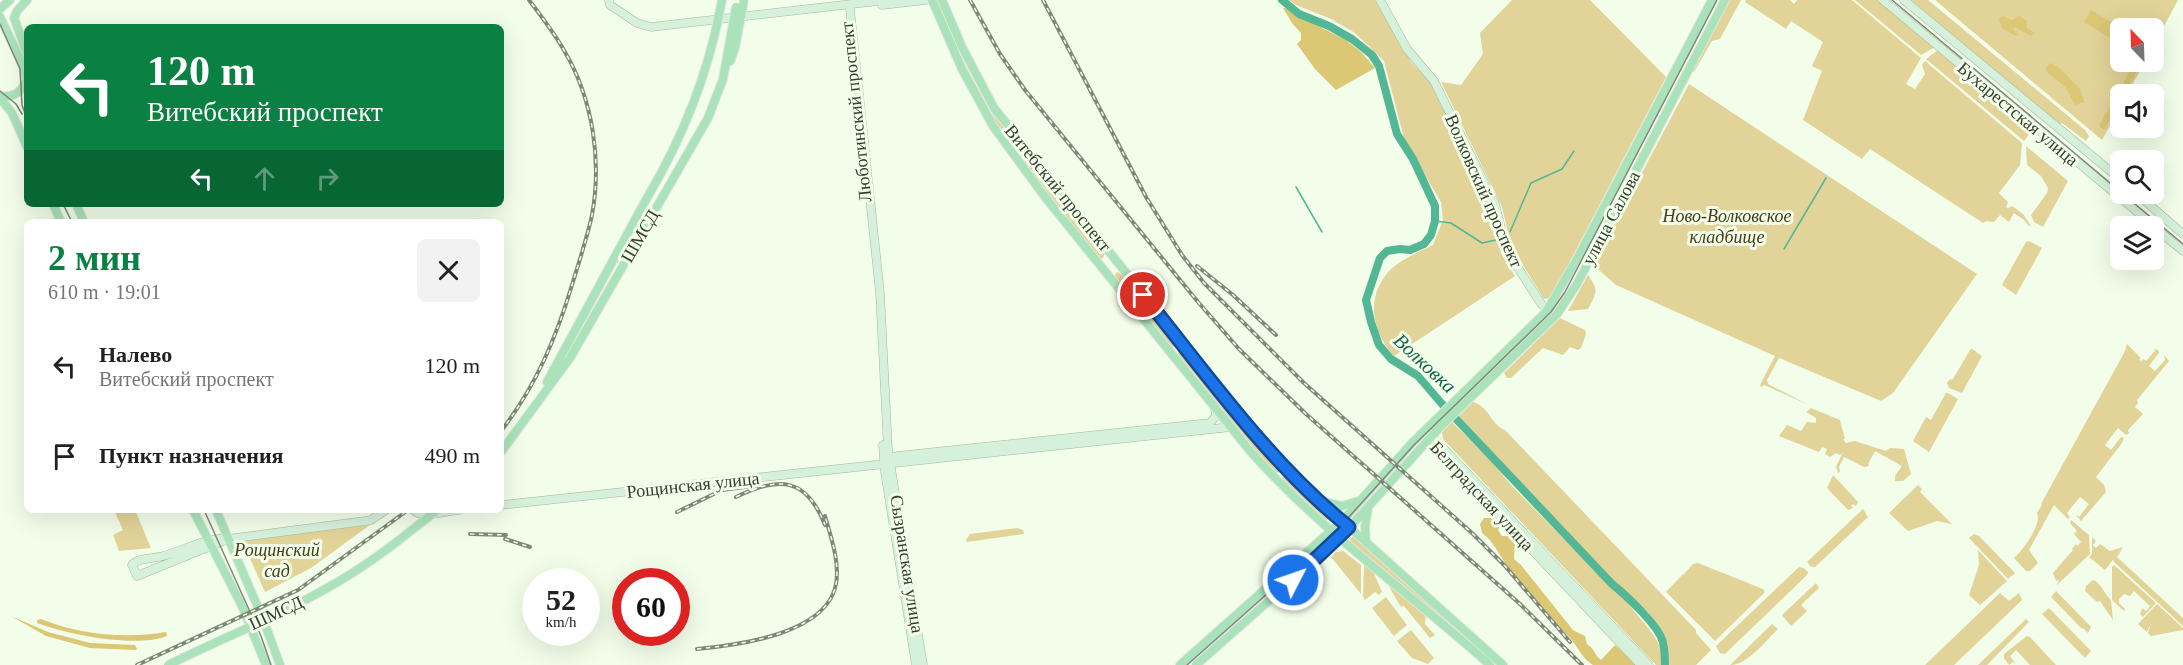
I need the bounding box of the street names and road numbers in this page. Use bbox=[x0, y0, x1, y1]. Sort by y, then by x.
street label: Люботинский проспект bbox=[837, 21, 875, 203]
street label: Бухарестская улица bbox=[1954, 58, 2082, 170]
street label: Волковский проспект bbox=[1441, 111, 1527, 271]
street label: Витебский проспект bbox=[1001, 121, 1115, 255]
street label: улица Салова bbox=[1578, 168, 1644, 268]
street label: ШМСД bbox=[617, 206, 663, 266]
street label: Белградская улица bbox=[1426, 437, 1538, 555]
street label: Рощинская улица bbox=[626, 468, 760, 502]
street label: Сызранская улица bbox=[886, 494, 928, 634]
street label: ШМСД bbox=[246, 592, 306, 634]

